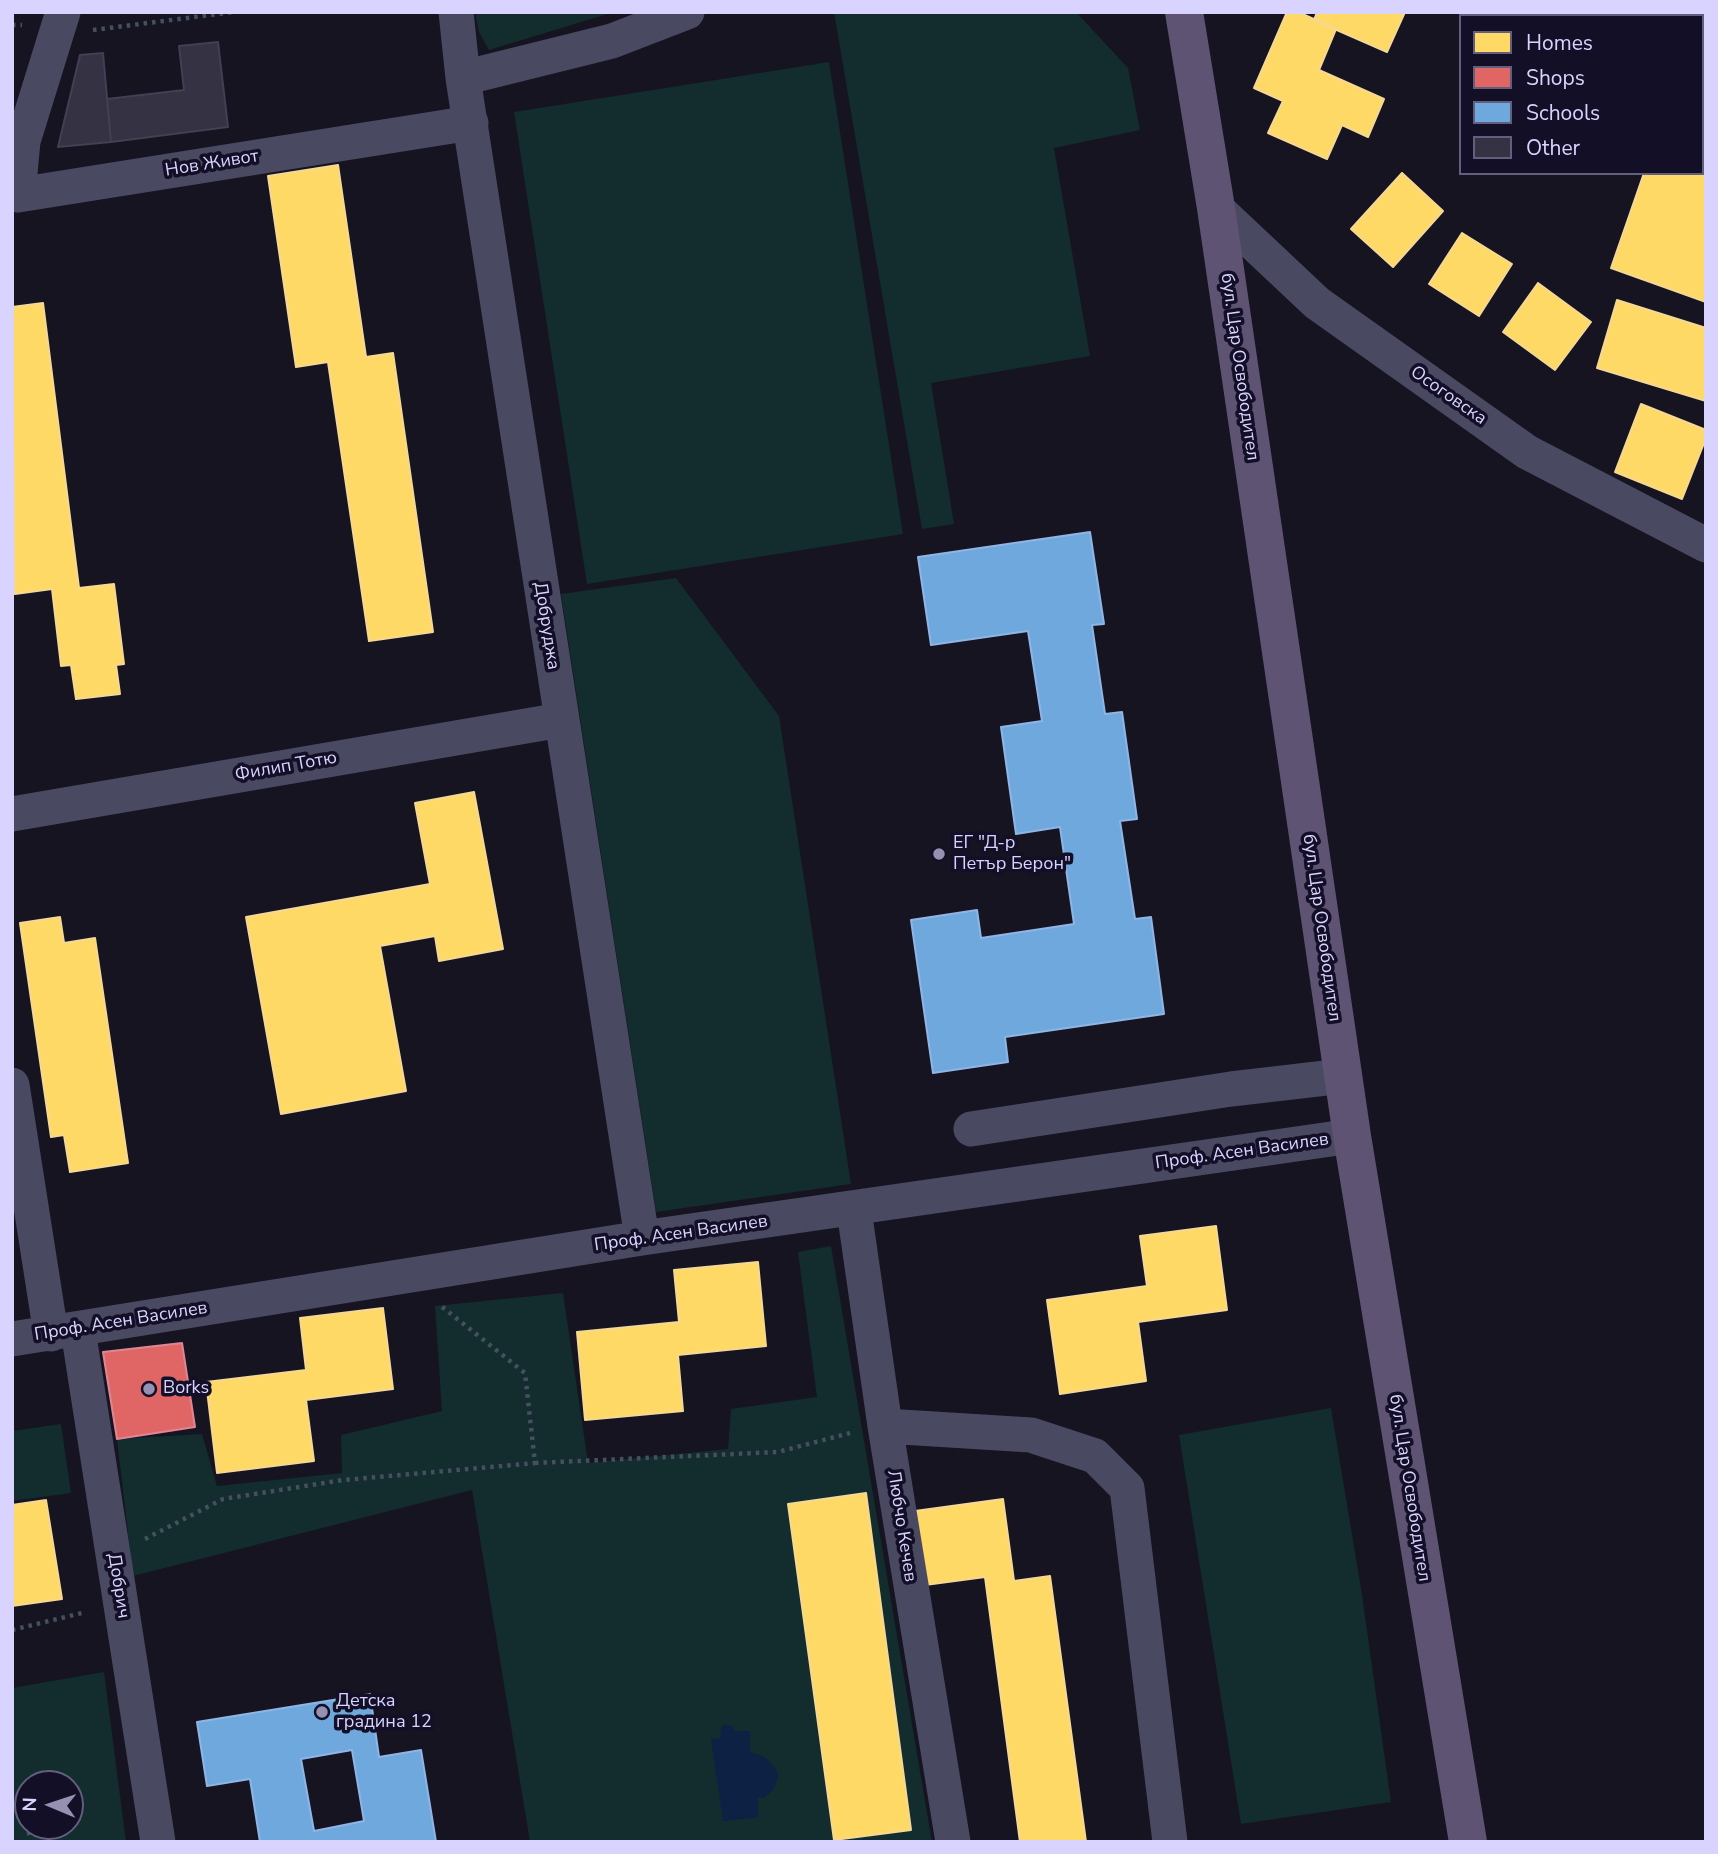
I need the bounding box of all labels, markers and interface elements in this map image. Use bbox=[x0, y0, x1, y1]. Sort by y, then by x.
legend bbox=[1459, 14, 1704, 175]
text: Homes bbox=[1526, 29, 1593, 57]
text: Shops bbox=[1526, 64, 1585, 92]
text: Schools bbox=[1526, 99, 1600, 127]
text: Other bbox=[1526, 134, 1580, 162]
street label: Нов Живот bbox=[164, 146, 260, 182]
street label: бул. Цар Освободител bbox=[1215, 272, 1263, 462]
street label: Осоговска bbox=[1406, 362, 1490, 430]
street label: Добруджа bbox=[528, 581, 564, 671]
street label: Филип Тотю bbox=[233, 747, 339, 787]
place label: ЕГ "Д-р Петър Берон" bbox=[953, 833, 1071, 876]
street label: бул. Цар Освободител bbox=[1297, 833, 1345, 1023]
marker: ЕГ "Д-р Петър Берон" bbox=[931, 846, 947, 862]
street label: Проф. Асен Василев bbox=[1154, 1129, 1330, 1175]
street label: Проф. Асен Василев bbox=[593, 1211, 769, 1257]
street label: Проф. Асен Василев bbox=[33, 1298, 209, 1346]
place label: Borks bbox=[163, 1378, 209, 1400]
marker: Borks bbox=[141, 1381, 157, 1397]
street label: бул. Цар Освободител bbox=[1384, 1393, 1434, 1583]
street label: Любчо Кечев bbox=[882, 1469, 920, 1583]
street label: Добрич bbox=[102, 1552, 134, 1620]
place label: Детска градина 12 bbox=[336, 1691, 432, 1734]
marker: Детска градина 12 bbox=[314, 1704, 330, 1720]
north arrow bbox=[14, 1770, 84, 1840]
text: N bbox=[17, 1797, 43, 1812]

